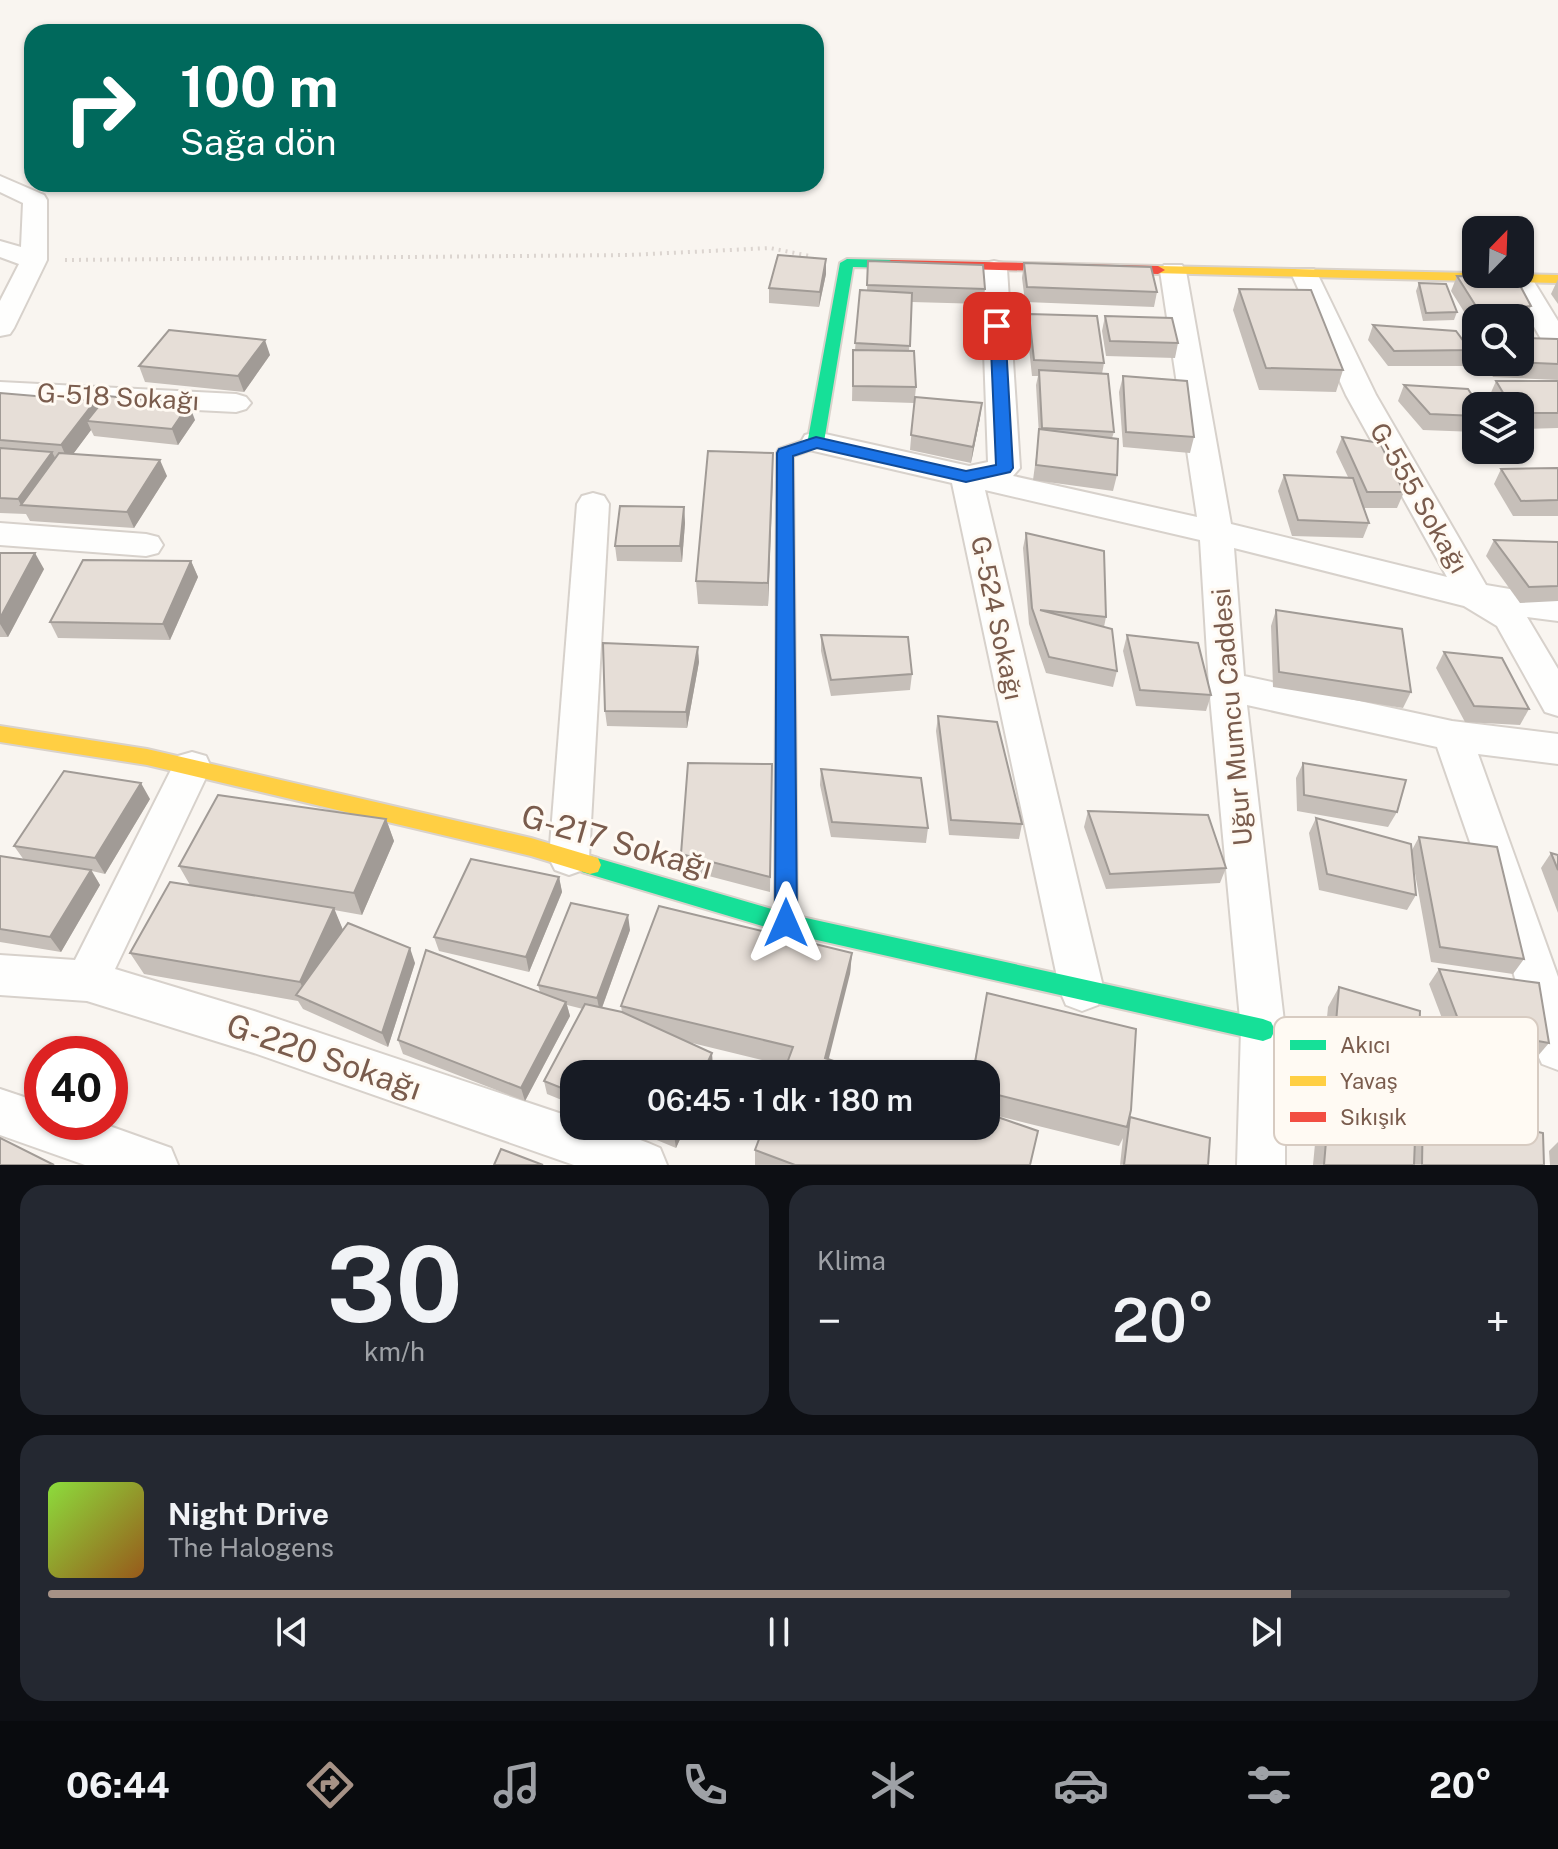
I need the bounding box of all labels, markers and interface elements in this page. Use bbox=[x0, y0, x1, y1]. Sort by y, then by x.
text: 100 m bbox=[180, 54, 339, 120]
icon: right bbox=[48, 56, 152, 160]
text: Sağa dön bbox=[180, 121, 337, 163]
north arrow bbox=[1462, 216, 1534, 288]
map controls bbox=[1462, 216, 1534, 464]
pin bbox=[963, 292, 1031, 360]
icon: arrive bbox=[975, 304, 1019, 348]
button: search bbox=[1462, 304, 1534, 376]
street label: G-518 Sokağı bbox=[36, 377, 200, 416]
button: layers bbox=[1462, 392, 1534, 464]
street label: G-555 Sokağı bbox=[1364, 417, 1475, 578]
street label: G-524 Sokağı bbox=[965, 533, 1030, 703]
street label: Uğur Mumcu Caddesi bbox=[1205, 587, 1258, 847]
street label: G-217 Sokağı bbox=[517, 797, 717, 886]
position arrow bbox=[744, 881, 828, 965]
street label: G-220 Sokağı bbox=[222, 1006, 426, 1107]
legend bbox=[1274, 1017, 1538, 1145]
text: Akıcı bbox=[1340, 1032, 1390, 1058]
speed limit sign: 40 bbox=[24, 1036, 128, 1140]
text: Yavaş bbox=[1340, 1068, 1398, 1094]
text: 06:45 · 1 dk · 180 m bbox=[647, 1082, 913, 1118]
text: Sıkışık bbox=[1340, 1104, 1407, 1130]
text: 30 bbox=[327, 1223, 462, 1345]
text: Klima bbox=[817, 1245, 886, 1276]
text: 20° bbox=[1112, 1285, 1215, 1356]
text: − bbox=[817, 1295, 841, 1347]
text: + bbox=[1486, 1295, 1510, 1347]
text: km/h bbox=[364, 1336, 425, 1367]
text: Night Drive bbox=[168, 1496, 329, 1532]
text: The Halogens bbox=[168, 1532, 334, 1563]
icon: previous bbox=[270, 1610, 314, 1654]
icon: pause bbox=[757, 1610, 801, 1654]
icon: next bbox=[1244, 1610, 1288, 1654]
icon: directions bbox=[302, 1757, 358, 1813]
icon: music bbox=[489, 1757, 545, 1813]
icon: phone bbox=[677, 1757, 733, 1813]
icon: climate bbox=[865, 1757, 921, 1813]
icon: car bbox=[1053, 1757, 1109, 1813]
icon: filters bbox=[1241, 1757, 1297, 1813]
text: 06:44 bbox=[66, 1764, 170, 1806]
text: 20° bbox=[1429, 1764, 1492, 1806]

